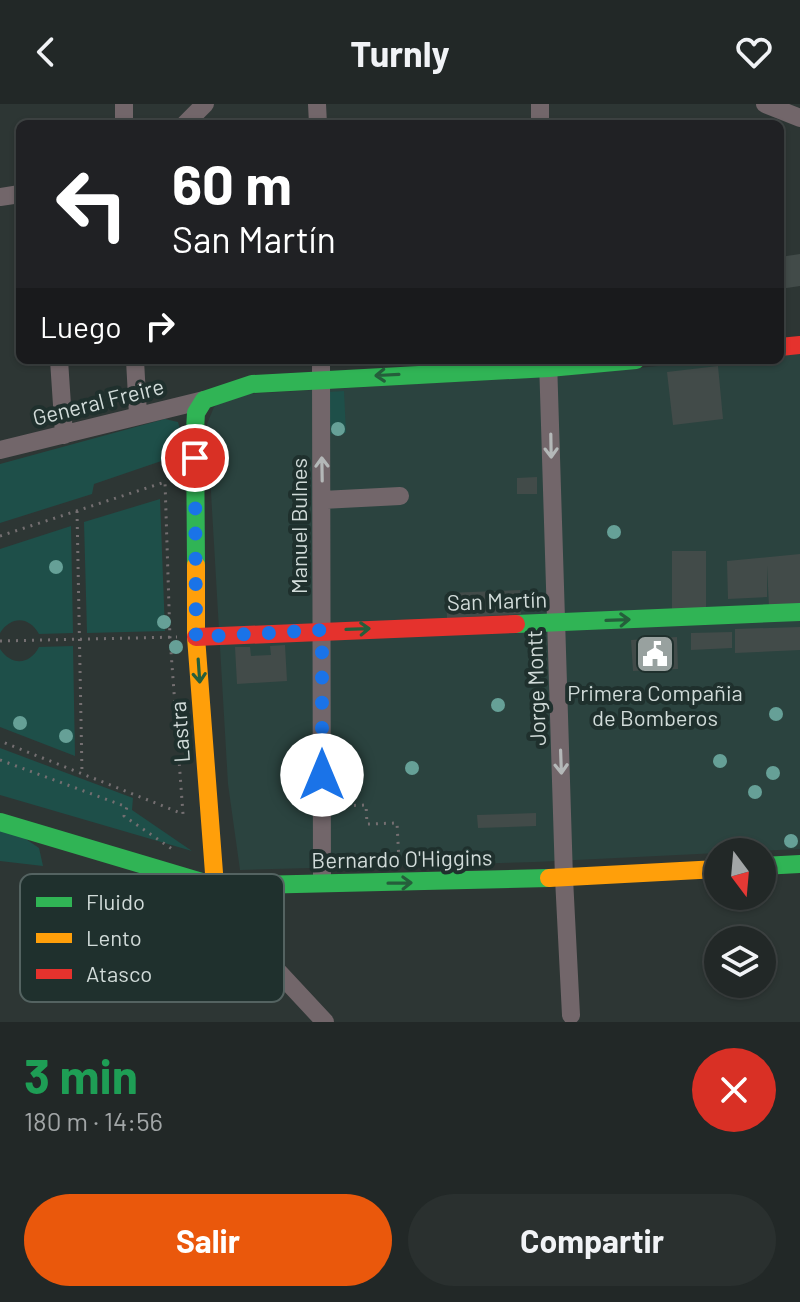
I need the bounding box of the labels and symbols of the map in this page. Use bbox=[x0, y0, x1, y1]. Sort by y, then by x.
one-way arrow bbox=[374, 368, 401, 383]
street label: General Freire bbox=[30, 372, 166, 430]
pin bbox=[161, 424, 229, 492]
one-way arrow bbox=[543, 432, 559, 459]
one-way arrow bbox=[314, 456, 330, 483]
street label: Manuel Bulnes bbox=[285, 458, 311, 594]
street label: San Martín bbox=[447, 585, 547, 615]
one-way arrow bbox=[604, 613, 631, 628]
one-way arrow bbox=[344, 621, 371, 636]
street label: Jorge Montt bbox=[520, 630, 550, 746]
public building icon: Primera Compañia de Bomberos bbox=[634, 633, 676, 675]
one-way arrow bbox=[192, 657, 207, 684]
place label: Primera Compañia de Bomberos bbox=[567, 679, 743, 730]
street label: Lastra bbox=[164, 700, 194, 764]
position arrow bbox=[280, 733, 364, 817]
one-way arrow bbox=[553, 748, 568, 775]
north arrow bbox=[704, 838, 776, 910]
street label: Bernardo O'Higgins bbox=[311, 843, 493, 873]
legend bbox=[20, 874, 284, 1002]
one-way arrow bbox=[386, 875, 413, 890]
text: Fluido bbox=[86, 888, 145, 914]
text: Lento bbox=[86, 924, 142, 950]
text: Atasco bbox=[86, 960, 152, 986]

